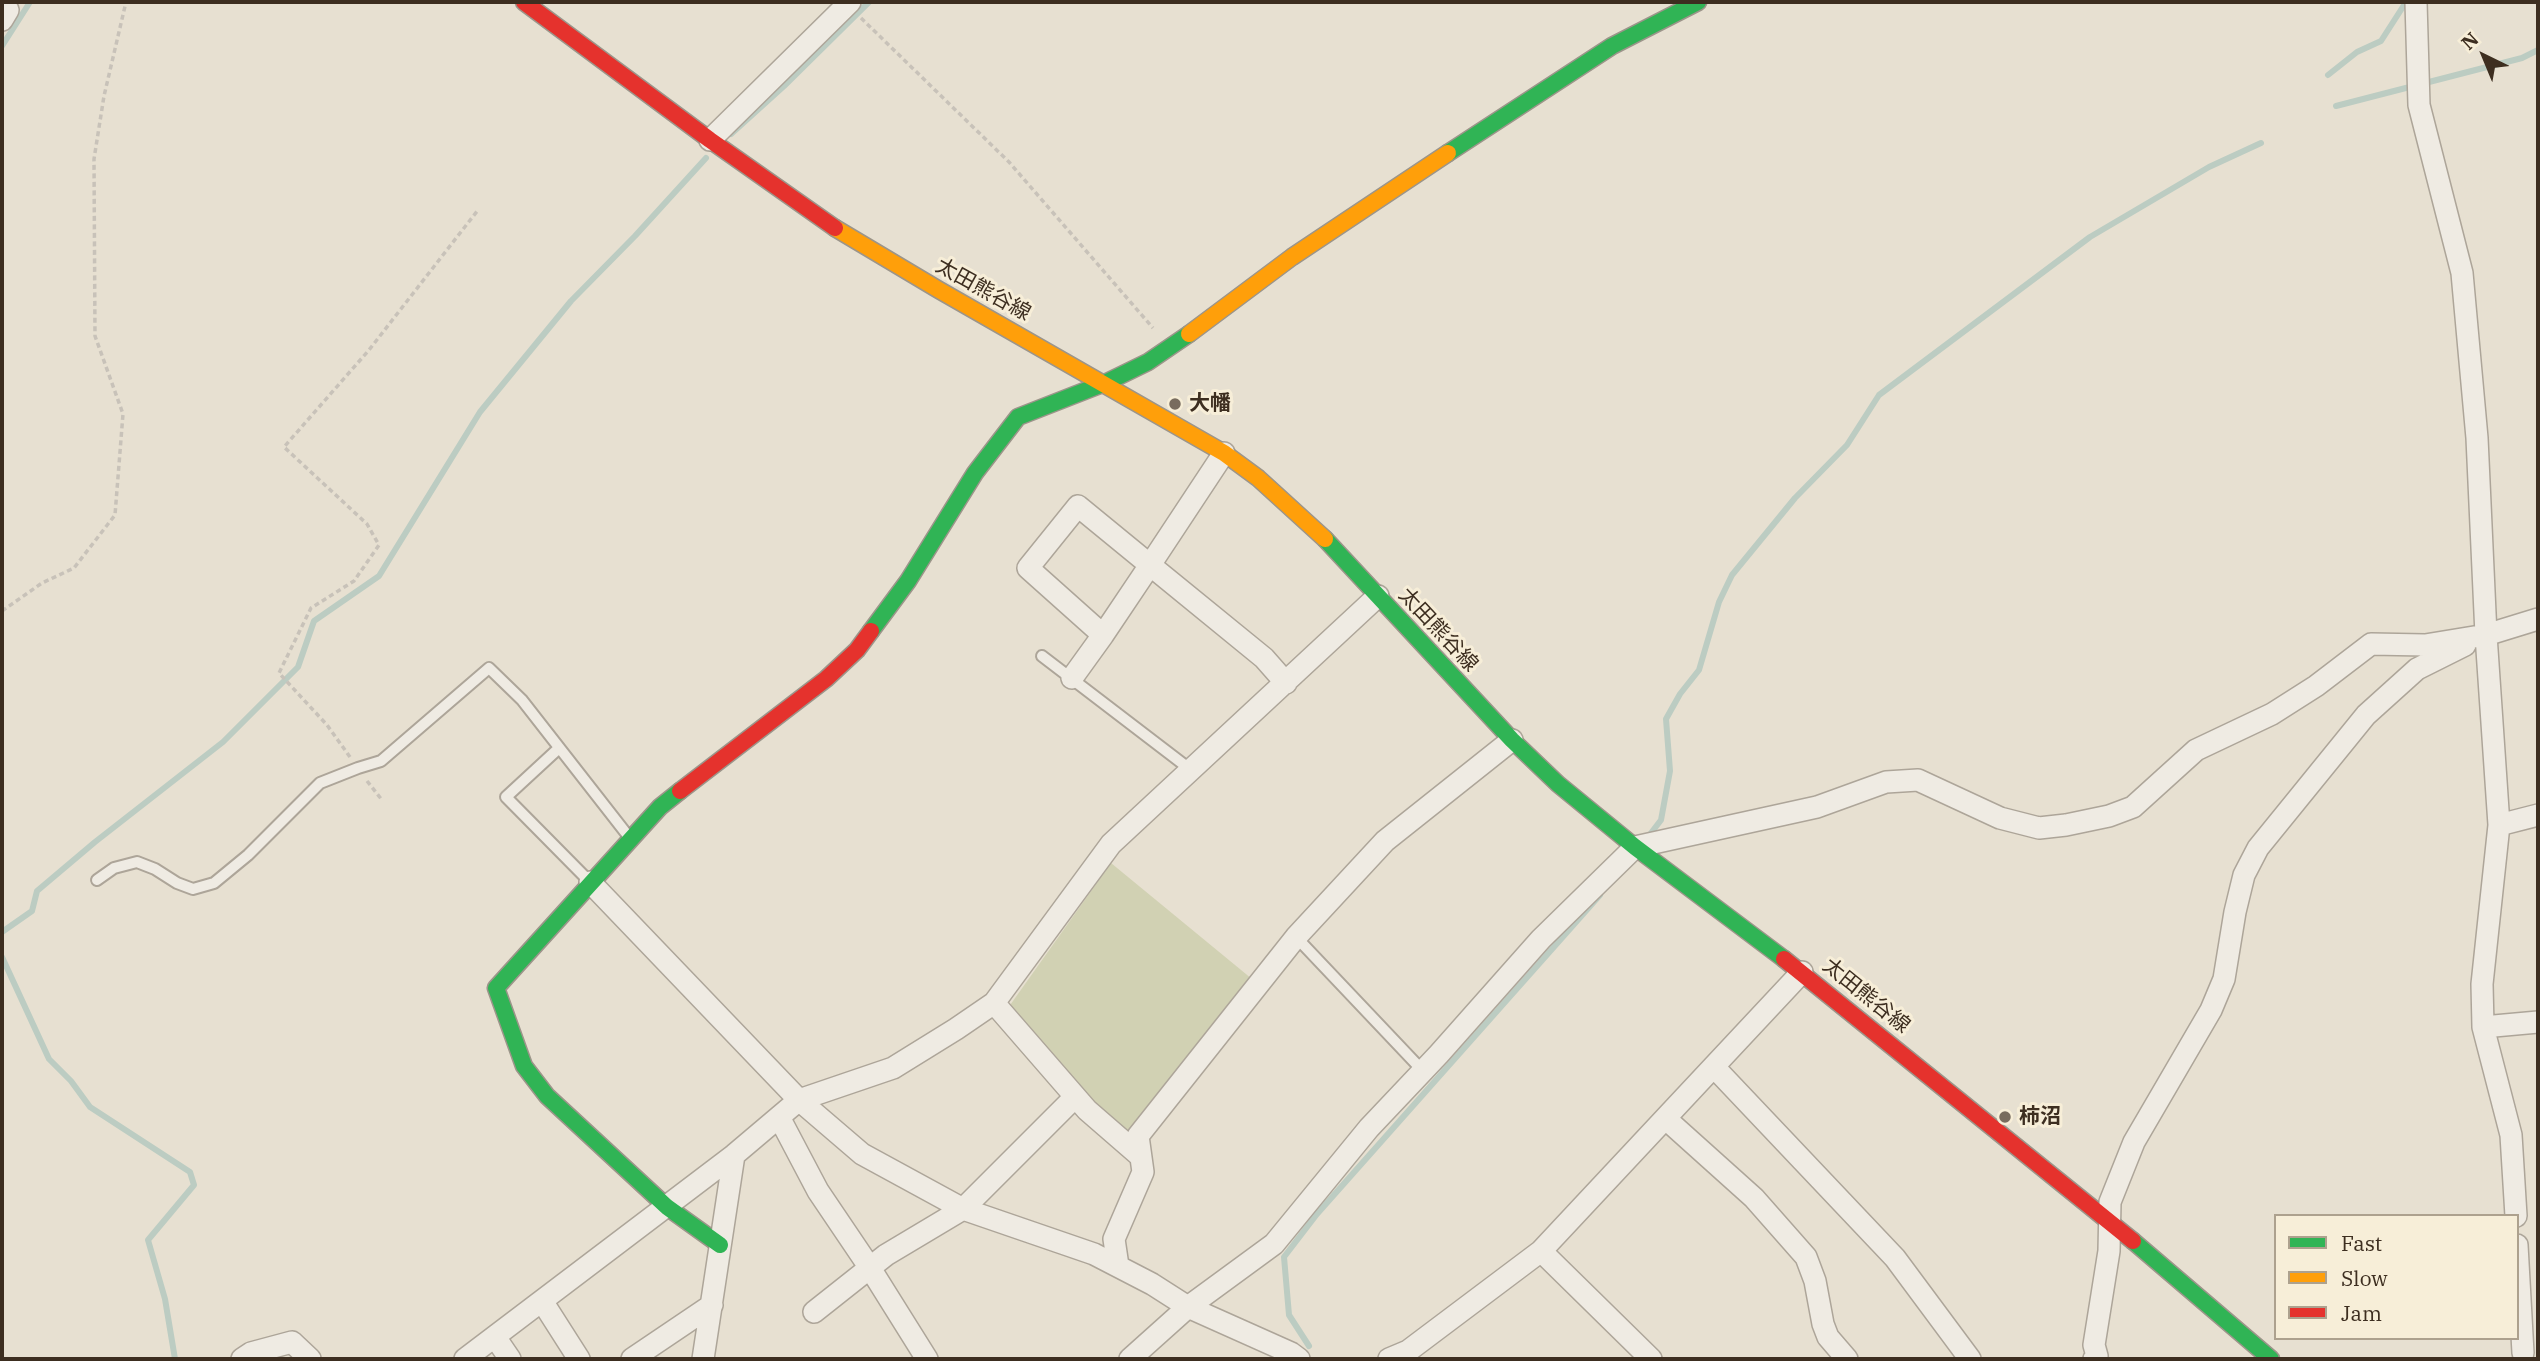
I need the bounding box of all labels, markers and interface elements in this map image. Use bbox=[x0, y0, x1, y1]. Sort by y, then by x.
north arrow bbox=[2449, 21, 2519, 91]
text: N bbox=[2456, 27, 2483, 55]
street label: 太田熊谷線 bbox=[931, 254, 1035, 326]
place label: 大幡 bbox=[1189, 391, 1231, 417]
marker: 大幡 bbox=[1167, 396, 1183, 412]
street label: 太田熊谷線 bbox=[1393, 583, 1483, 677]
street label: 太田熊谷線 bbox=[1817, 953, 1915, 1039]
place label: 柿沼 bbox=[2019, 1104, 2061, 1130]
marker: 柿沼 bbox=[1997, 1109, 2013, 1125]
legend bbox=[2274, 1214, 2519, 1340]
text: Fast bbox=[2341, 1229, 2382, 1257]
text: Slow bbox=[2341, 1264, 2388, 1292]
text: Jam bbox=[2341, 1299, 2382, 1327]

